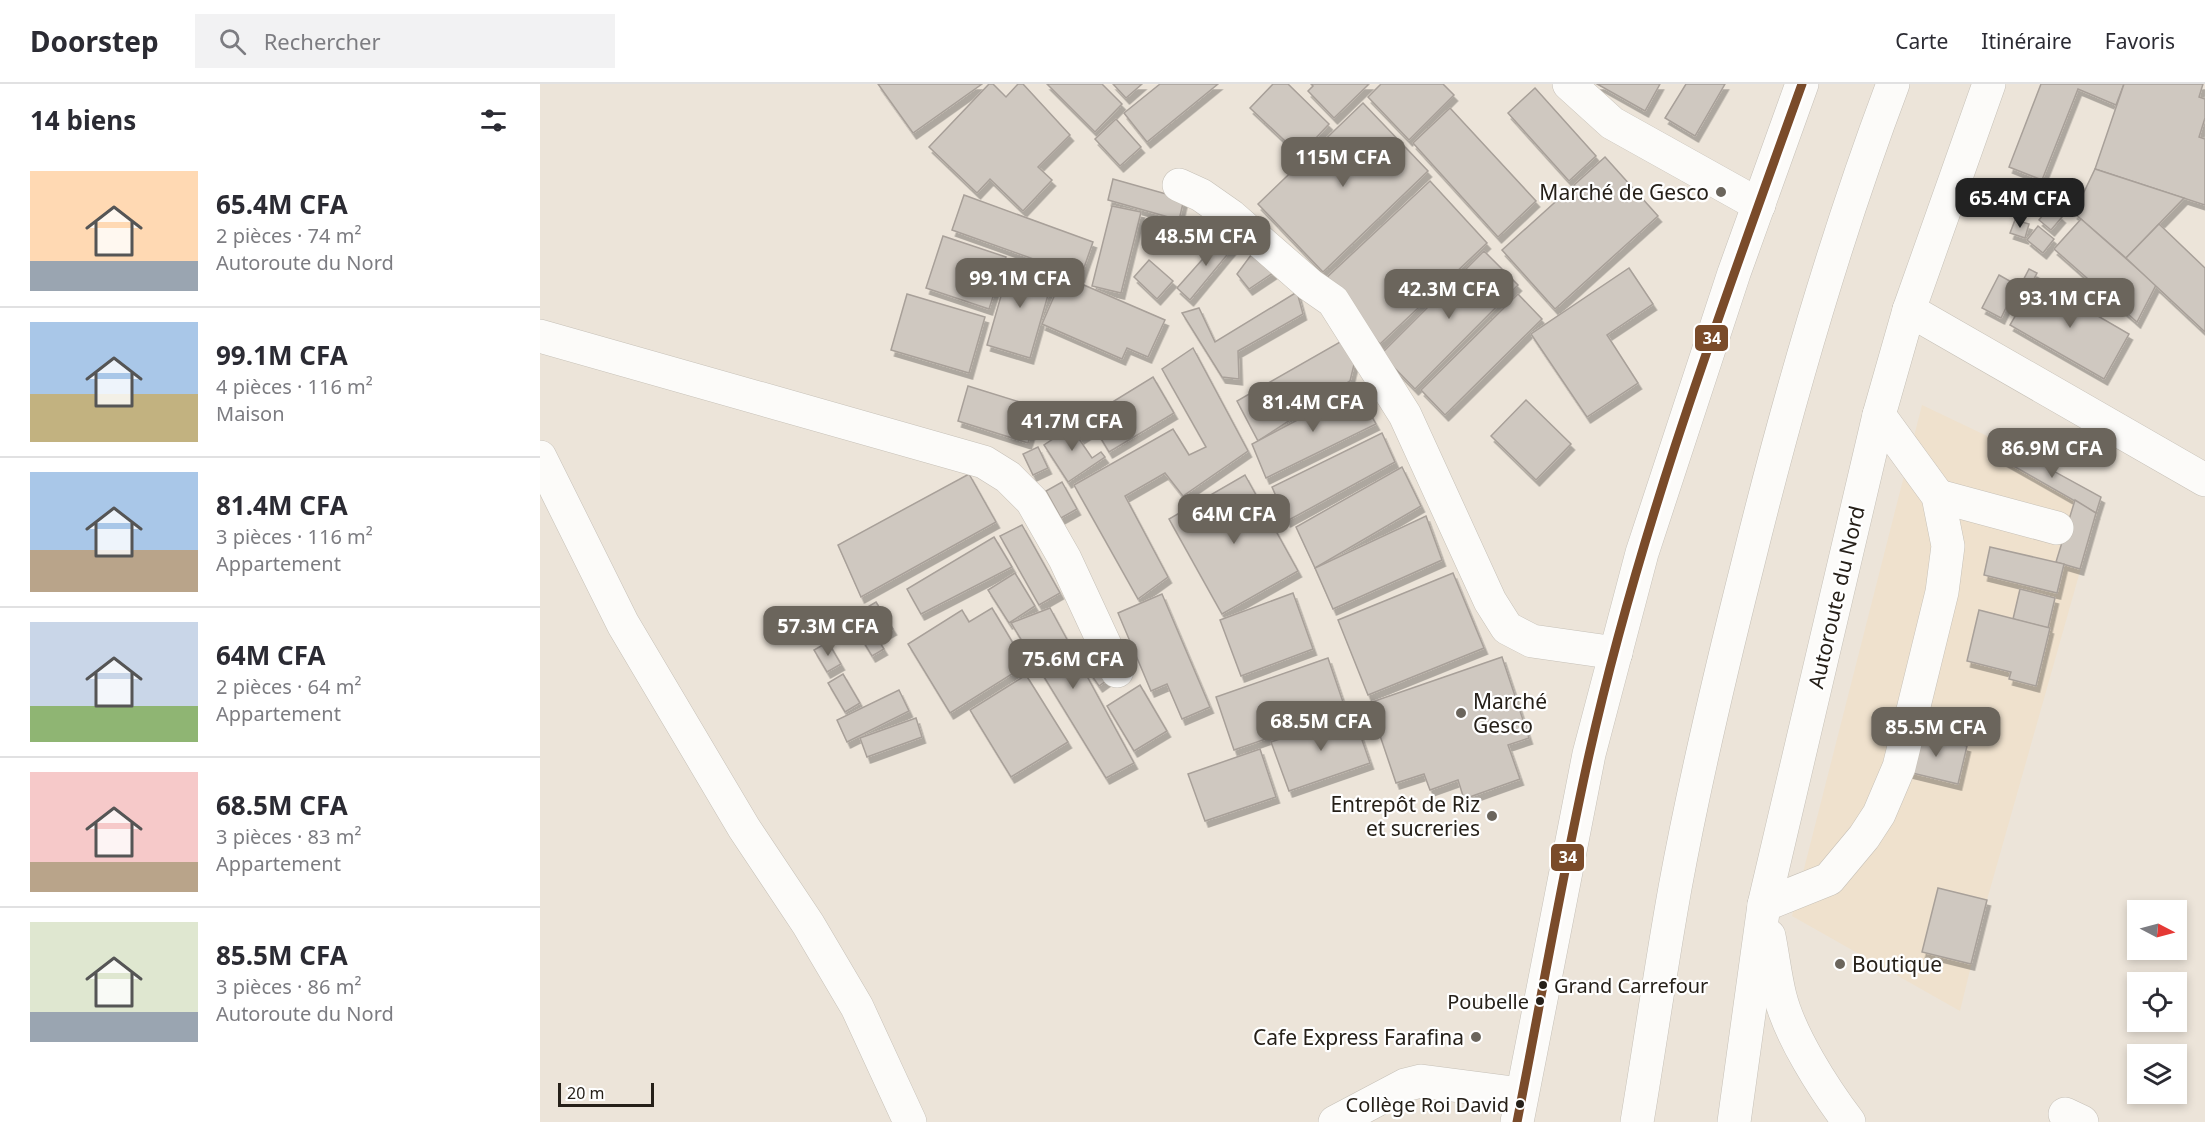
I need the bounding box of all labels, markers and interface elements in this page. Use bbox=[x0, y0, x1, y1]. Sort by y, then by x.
search box bbox=[195, 14, 615, 68]
text: Doorstep bbox=[30, 22, 159, 60]
icon: search bbox=[216, 25, 249, 58]
text: Rechercher bbox=[264, 26, 381, 56]
text: Carte bbox=[1895, 27, 1948, 55]
text: Itinéraire bbox=[1981, 27, 2072, 55]
text: Favoris bbox=[2105, 27, 2175, 55]
text: 14 biens bbox=[30, 102, 136, 138]
icon: filters bbox=[477, 104, 510, 137]
pin: 115M CFA bbox=[1281, 137, 1405, 188]
text: 115M CFA bbox=[1295, 143, 1391, 170]
place label: Marché de Gesco bbox=[1539, 178, 1709, 206]
pin: 65.4M CFA bbox=[1951, 178, 2089, 229]
text: 65.4M CFA bbox=[1969, 184, 2071, 211]
marker: Marché de Gesco bbox=[1714, 185, 1728, 199]
text: 65.4M CFA bbox=[216, 186, 348, 222]
icon: home bbox=[78, 195, 150, 267]
pin: 48.5M CFA bbox=[1137, 216, 1275, 267]
text: 2 pièces · 74 m² bbox=[216, 222, 361, 249]
text: 48.5M CFA bbox=[1155, 222, 1257, 249]
text: Autoroute du Nord bbox=[216, 249, 394, 276]
pin: 99.1M CFA bbox=[951, 258, 1089, 309]
text: 99.1M CFA bbox=[969, 264, 1071, 291]
pin: 42.3M CFA bbox=[1380, 269, 1518, 320]
text: 42.3M CFA bbox=[1398, 275, 1500, 302]
pin: 93.1M CFA bbox=[2001, 278, 2139, 329]
text: 93.1M CFA bbox=[2019, 284, 2121, 311]
line badge: 34 bbox=[1694, 324, 1729, 352]
text: 34 bbox=[1703, 327, 1721, 349]
text: 99.1M CFA bbox=[216, 337, 348, 373]
icon: home bbox=[78, 346, 150, 418]
text: 4 pièces · 116 m² bbox=[216, 373, 373, 400]
pin: 81.4M CFA bbox=[1244, 382, 1382, 433]
text: 81.4M CFA bbox=[1262, 388, 1364, 415]
text: Maison bbox=[216, 400, 285, 427]
pin: 41.7M CFA bbox=[1003, 401, 1141, 452]
text: 41.7M CFA bbox=[1021, 407, 1123, 434]
pin: 86.9M CFA bbox=[1983, 428, 2121, 479]
text: 86.9M CFA bbox=[2001, 434, 2103, 461]
text: 81.4M CFA bbox=[216, 487, 348, 523]
pin: 64M CFA bbox=[1179, 494, 1289, 545]
icon: home bbox=[78, 496, 150, 568]
text: 64M CFA bbox=[1192, 500, 1276, 527]
street label: Autoroute du Nord bbox=[1801, 503, 1871, 691]
text: 3 pièces · 116 m² bbox=[216, 523, 373, 550]
text: Appartement bbox=[216, 550, 341, 577]
pin: 57.3M CFA bbox=[759, 606, 897, 657]
text: 57.3M CFA bbox=[777, 612, 879, 639]
text: 64M CFA bbox=[216, 637, 325, 673]
pin: 75.6M CFA bbox=[1004, 639, 1142, 690]
text: 75.6M CFA bbox=[1022, 645, 1124, 672]
icon: home bbox=[78, 646, 150, 718]
text: 2 pièces · 64 m² bbox=[216, 673, 361, 700]
place label: Marché Gesco bbox=[1473, 687, 1547, 739]
text: Appartement bbox=[216, 700, 341, 727]
pin: 68.5M CFA bbox=[1252, 701, 1390, 752]
marker: Marché Gesco bbox=[1454, 706, 1468, 720]
text: 68.5M CFA bbox=[1270, 707, 1372, 734]
pin: 85.5M CFA bbox=[1867, 707, 2005, 758]
text: 85.5M CFA bbox=[1885, 713, 1987, 740]
text: 68.5M CFA bbox=[216, 787, 348, 823]
place label: Entrepôt de Riz et sucreries bbox=[1330, 790, 1480, 842]
icon: home bbox=[78, 796, 150, 868]
marker: Entrepôt de Riz et sucreries bbox=[1485, 809, 1499, 823]
text: 3 pièces · 83 m² bbox=[216, 823, 361, 850]
line badge: 34 bbox=[1550, 843, 1585, 872]
text: 34 bbox=[1559, 846, 1577, 868]
text: Appartement bbox=[216, 850, 341, 877]
north arrow bbox=[2127, 900, 2187, 960]
map controls bbox=[2127, 900, 2187, 1104]
text: 85.5M CFA bbox=[216, 937, 348, 973]
icon: home bbox=[78, 946, 150, 1018]
place label: Boutique bbox=[1852, 950, 1942, 978]
marker: Boutique bbox=[1833, 957, 1847, 971]
place label: Grand Carrefour bbox=[1554, 972, 1708, 999]
button: locate bbox=[2127, 972, 2187, 1032]
text: 3 pièces · 86 m² bbox=[216, 973, 361, 1000]
marker: Grand Carrefour bbox=[1537, 979, 1549, 991]
place label: Poubelle bbox=[1447, 988, 1529, 1015]
marker: Poubelle bbox=[1534, 995, 1546, 1007]
text: Autoroute du Nord bbox=[216, 1000, 394, 1027]
place label: Cafe Express Farafina bbox=[1253, 1023, 1464, 1051]
marker: Cafe Express Farafina bbox=[1469, 1030, 1483, 1044]
button: layers bbox=[2127, 1044, 2187, 1104]
scale bar bbox=[558, 1080, 654, 1108]
text: 20 m bbox=[567, 1082, 604, 1104]
place label: Collège Roi David bbox=[1346, 1091, 1509, 1118]
marker: Collège Roi David bbox=[1514, 1098, 1526, 1110]

